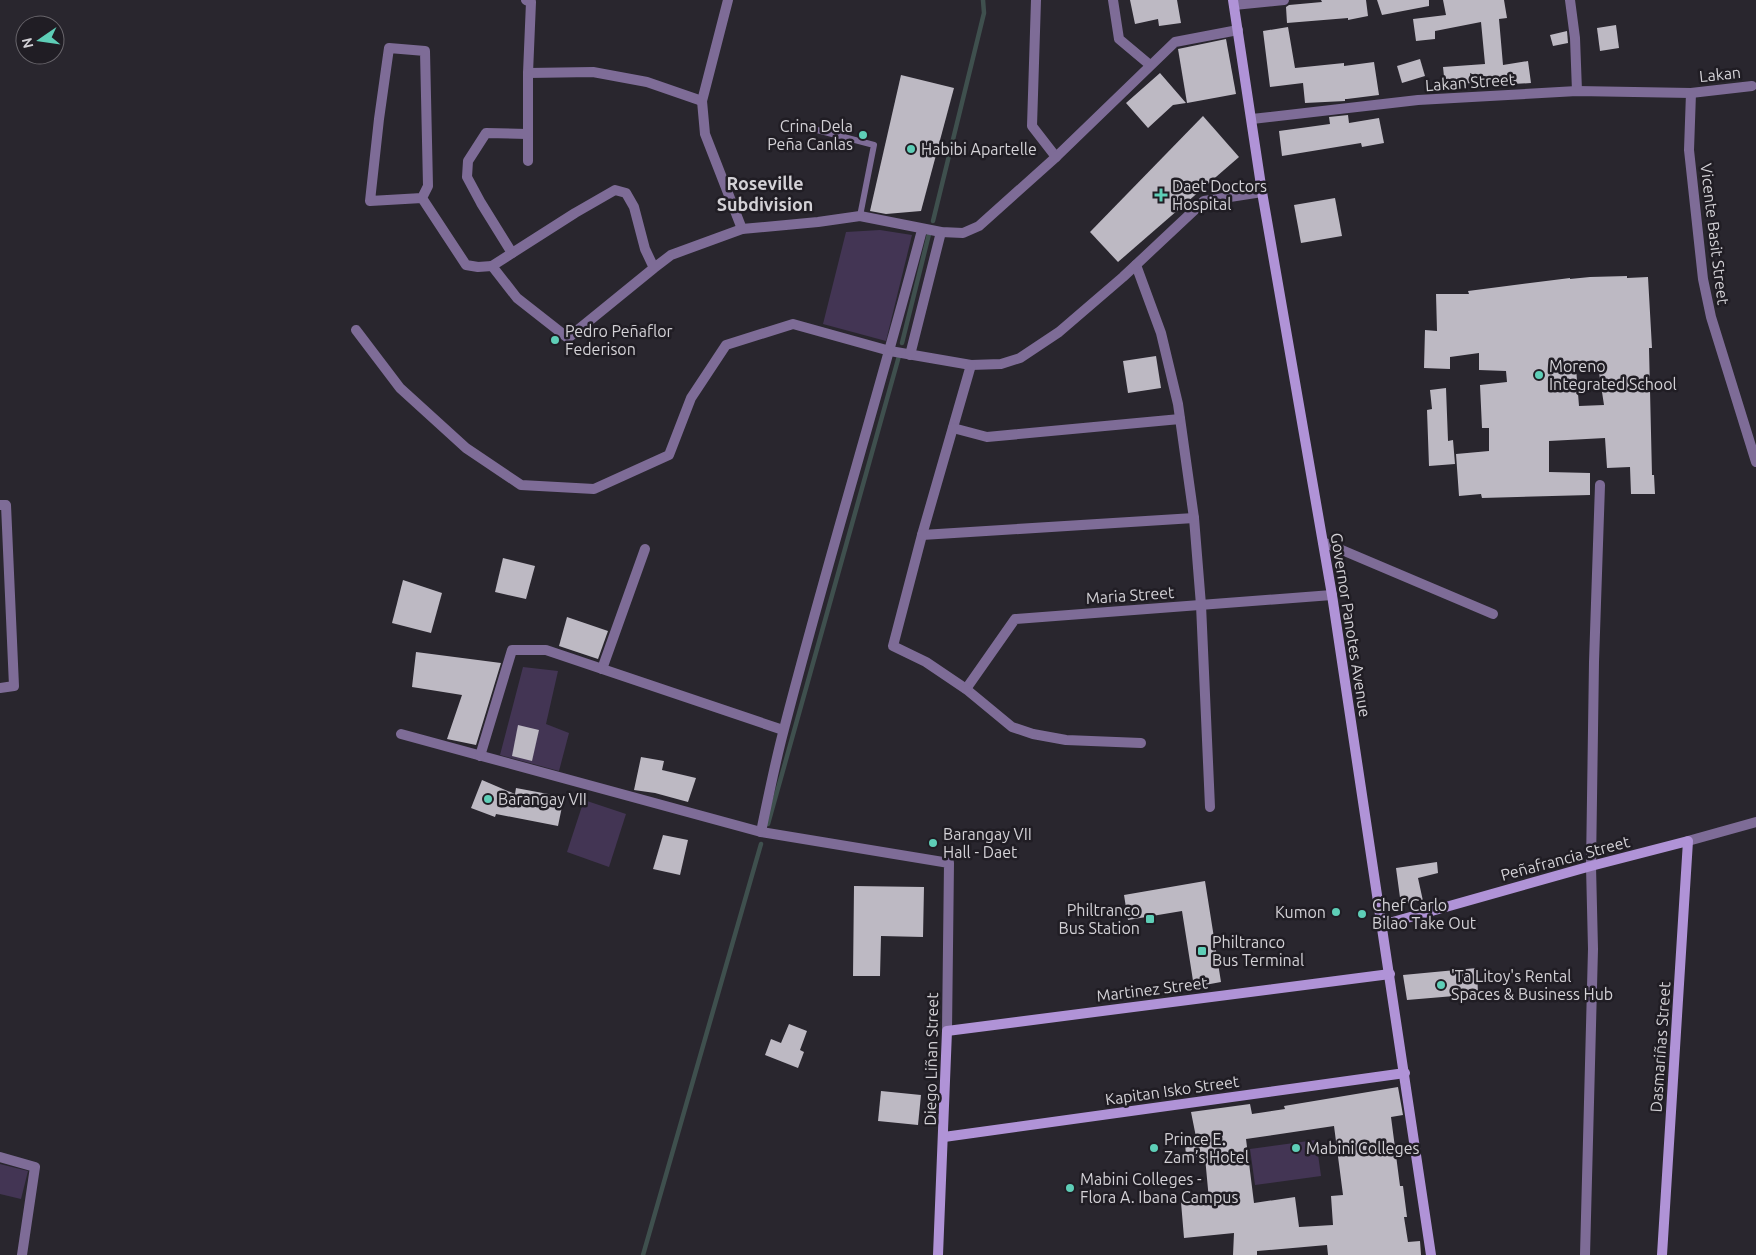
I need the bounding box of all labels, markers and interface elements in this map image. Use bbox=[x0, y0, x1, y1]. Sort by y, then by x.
north arrow bbox=[15, 15, 65, 65]
text: N bbox=[18, 36, 36, 50]
street label: Lakan bbox=[1698, 63, 1742, 85]
street label: Lakan Street bbox=[1424, 70, 1516, 94]
place label: Crina Dela Peña Canlas bbox=[767, 117, 853, 153]
marker: Crina Dela Peña Canlas bbox=[857, 129, 869, 141]
place label: Habibi Apartelle bbox=[921, 140, 1037, 158]
marker: Habibi Apartelle bbox=[905, 143, 917, 155]
street label: Vicente Basit Street bbox=[1697, 162, 1733, 307]
district label: Roseville Subdivision bbox=[717, 173, 813, 214]
place label: Daet Doctors Hospital bbox=[1172, 177, 1267, 213]
marker: Daet Doctors Hospital bbox=[1154, 188, 1168, 202]
place label: Pedro Peñaflor Federison bbox=[565, 322, 673, 358]
marker: Pedro Peñaflor Federison bbox=[549, 334, 561, 346]
place label: Moreno Integrated School bbox=[1549, 357, 1677, 393]
marker: Moreno Integrated School bbox=[1533, 369, 1545, 381]
street label: Governor Panotes Avenue bbox=[1328, 531, 1374, 719]
street label: Maria Street bbox=[1085, 583, 1176, 607]
place label: Barangay VII bbox=[498, 790, 587, 808]
marker: Barangay VII bbox=[482, 793, 494, 805]
place label: Barangay VII Hall - Daet bbox=[943, 825, 1032, 861]
street label: Peñafrancia Street bbox=[1499, 832, 1632, 884]
marker: Barangay VII Hall - Daet bbox=[927, 837, 939, 849]
place label: Chef Carlo Bilao Take Out bbox=[1372, 896, 1477, 932]
place label: Philtranco Bus Station bbox=[1059, 901, 1140, 937]
place label: Kumon bbox=[1275, 903, 1326, 921]
marker: Kumon bbox=[1330, 906, 1342, 918]
marker: Chef Carlo Bilao Take Out bbox=[1356, 908, 1368, 920]
marker: Philtranco Bus Station bbox=[1144, 913, 1156, 925]
place label: Philtranco Bus Terminal bbox=[1212, 933, 1304, 969]
marker: Philtranco Bus Terminal bbox=[1196, 945, 1208, 957]
place label: 'Ta Litoy's Rental Spaces & Business Hub bbox=[1451, 967, 1613, 1003]
street label: Martinez Street bbox=[1095, 973, 1209, 1005]
marker: 'Ta Litoy's Rental Spaces & Business Hub bbox=[1435, 979, 1447, 991]
street label: Dasmariñas Street bbox=[1646, 980, 1674, 1113]
street label: Diego Liñan Street bbox=[921, 992, 941, 1126]
street label: Kapitan Isko Street bbox=[1104, 1072, 1241, 1108]
place label: Prince E. Zam’s Hotel bbox=[1164, 1130, 1249, 1166]
place label: Mabini Colleges bbox=[1306, 1139, 1419, 1157]
marker: Prince E. Zam’s Hotel bbox=[1148, 1142, 1160, 1154]
marker: Mabini Colleges bbox=[1290, 1142, 1302, 1154]
place label: Mabini Colleges - Flora A. Ibana Campus bbox=[1080, 1170, 1238, 1206]
marker: Mabini Colleges - Flora A. Ibana Campus bbox=[1064, 1182, 1076, 1194]

